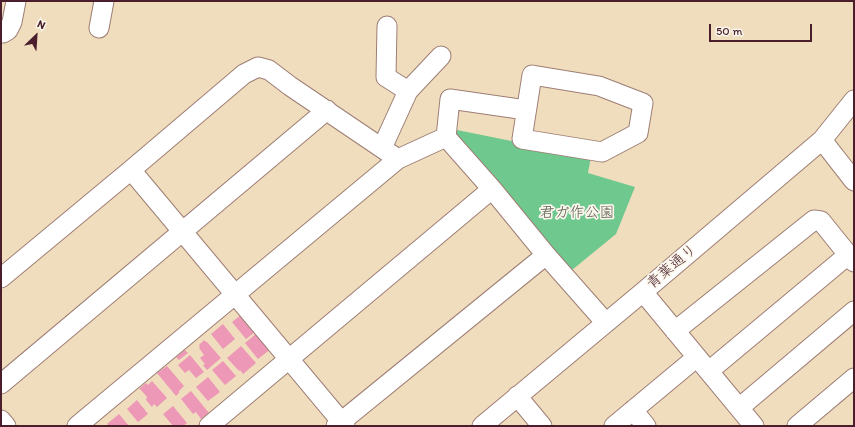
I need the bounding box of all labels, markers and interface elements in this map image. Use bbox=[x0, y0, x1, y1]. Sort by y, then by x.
north arrow bbox=[16, 16, 56, 56]
scale bar bbox=[711, 16, 814, 42]
text: N bbox=[35, 17, 47, 32]
text: 50 m bbox=[716, 24, 742, 38]
park label: 君ガ作公園 bbox=[540, 204, 614, 222]
street label: 青葉通り bbox=[643, 241, 701, 293]

